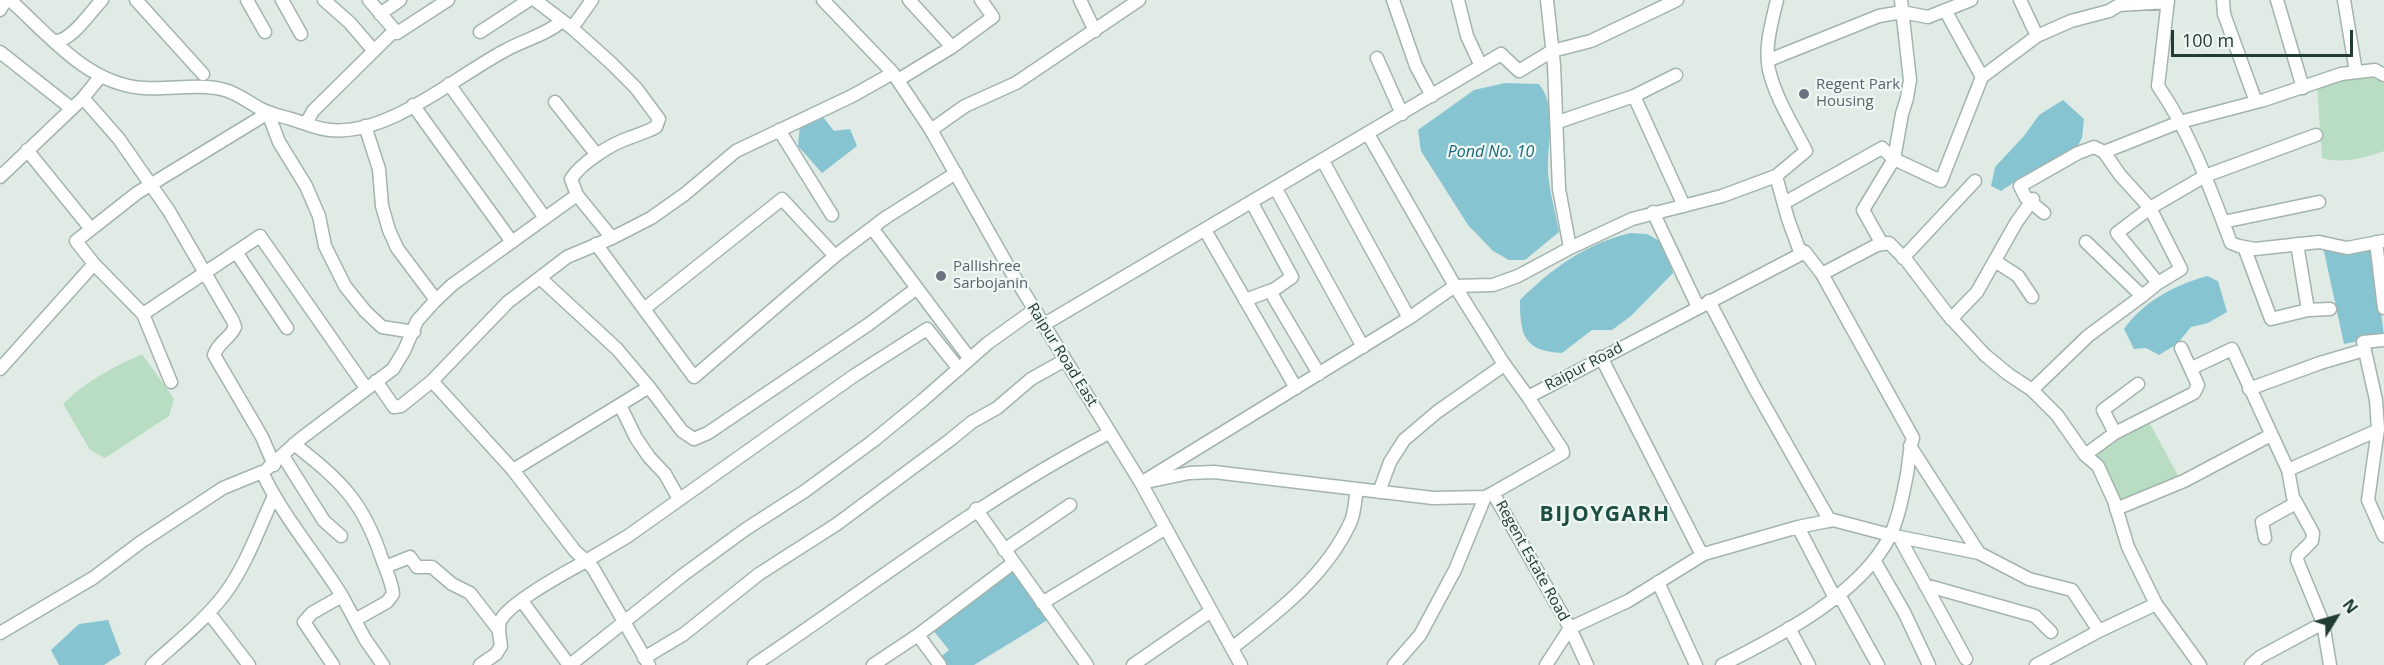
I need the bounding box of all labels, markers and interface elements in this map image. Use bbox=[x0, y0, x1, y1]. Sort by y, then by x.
scale bar bbox=[2174, 18, 2356, 56]
text: 100 m bbox=[2182, 28, 2234, 52]
place label: Regent Park Housing bbox=[1816, 76, 1900, 111]
marker: Regent Park Housing bbox=[1797, 87, 1811, 101]
water label: Pond No. 10 bbox=[1448, 142, 1534, 162]
place label: Pallishree Sarbojanin bbox=[953, 258, 1028, 293]
marker: Pallishree Sarbojanin bbox=[934, 269, 948, 283]
street label: Raipur Road East bbox=[1023, 300, 1101, 410]
street label: Raipur Road bbox=[1542, 339, 1626, 395]
street label: Regent Estate Road bbox=[1491, 497, 1573, 625]
district label: BIJOYGARH bbox=[1540, 502, 1670, 528]
north arrow bbox=[2306, 587, 2366, 647]
text: N bbox=[2338, 594, 2363, 618]

